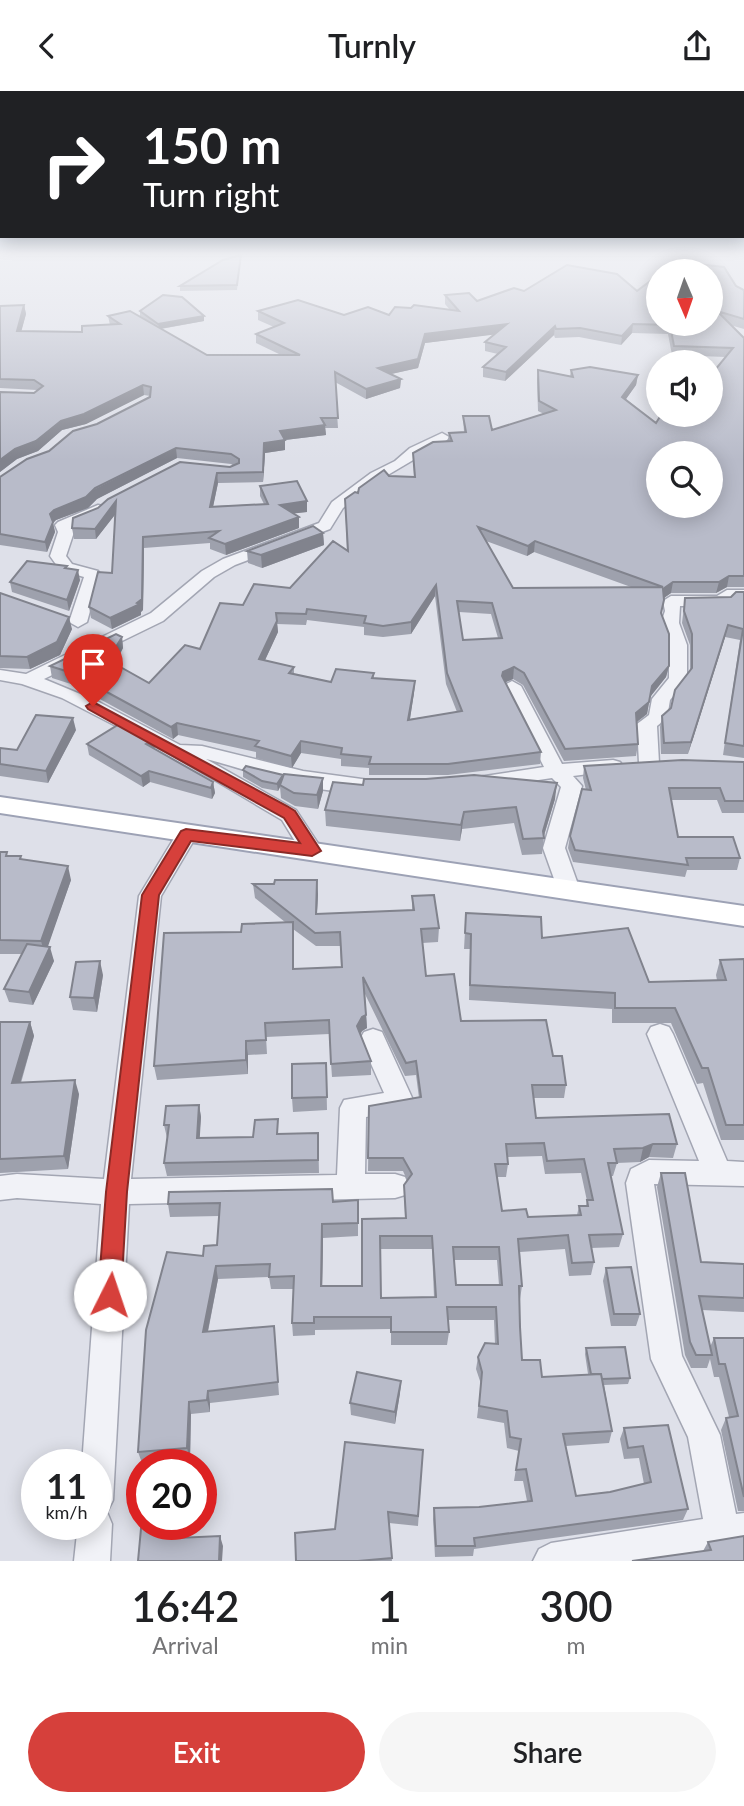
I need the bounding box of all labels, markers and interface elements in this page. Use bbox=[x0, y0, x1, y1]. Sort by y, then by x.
text: Turnly bbox=[328, 26, 416, 65]
icon: back bbox=[28, 27, 66, 65]
icon: share bbox=[678, 27, 716, 65]
text: 150 m bbox=[143, 116, 281, 174]
icon: right bbox=[28, 119, 119, 210]
text: Turn right bbox=[143, 175, 279, 214]
north arrow bbox=[646, 259, 723, 336]
map controls bbox=[646, 259, 723, 518]
button: sound bbox=[646, 350, 723, 427]
button: search bbox=[646, 441, 723, 518]
pin bbox=[63, 634, 123, 706]
icon: arrive bbox=[74, 645, 112, 683]
position arrow bbox=[73, 1258, 147, 1332]
speed limit sign: 20 bbox=[126, 1449, 217, 1540]
text: 11 bbox=[46, 1464, 87, 1506]
text: km/h bbox=[45, 1501, 88, 1523]
text: 16:42 bbox=[131, 1581, 239, 1631]
text: 1 bbox=[377, 1581, 402, 1631]
text: 300 bbox=[540, 1581, 613, 1631]
text: Arrival bbox=[152, 1631, 219, 1659]
text: min bbox=[371, 1631, 408, 1659]
text: m bbox=[567, 1631, 586, 1659]
button: Exit bbox=[28, 1712, 365, 1792]
button: Share bbox=[379, 1712, 716, 1792]

